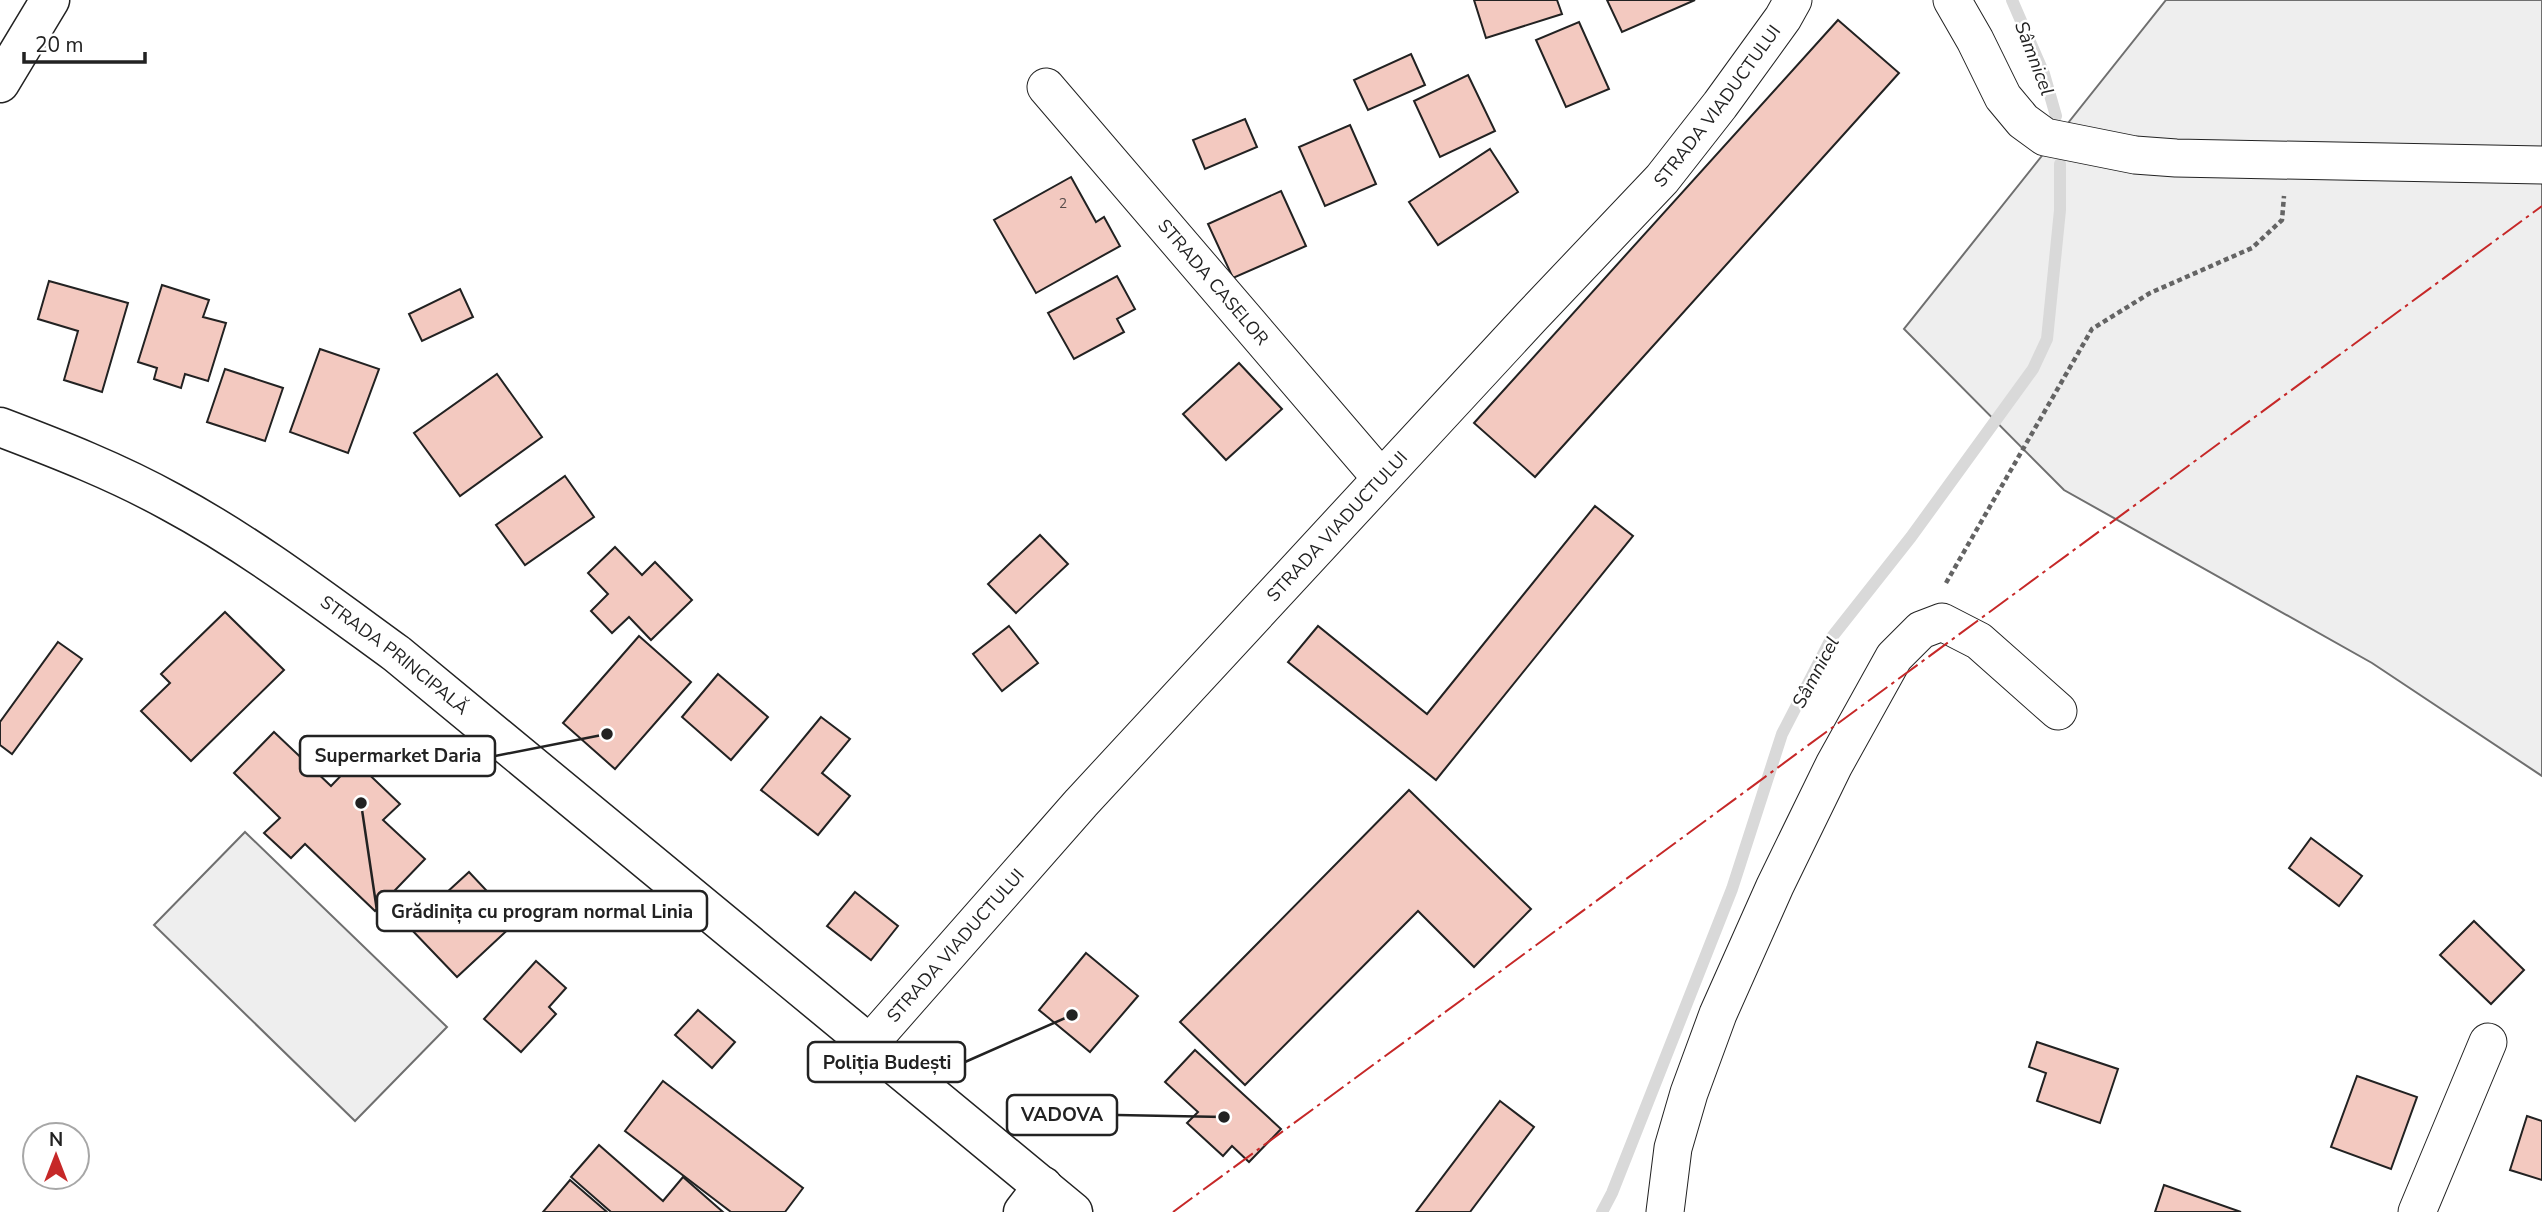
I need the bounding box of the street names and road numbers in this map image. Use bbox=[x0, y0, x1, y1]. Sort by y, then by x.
street label: STRADA VIADUCTULUI bbox=[1648, 20, 1786, 192]
street label: STRADA CASELOR bbox=[1152, 214, 1274, 350]
street label: STRADA VIADUCTULUI bbox=[1261, 446, 1413, 607]
street label: STRADA PRINCIPALĂ bbox=[315, 590, 473, 720]
street label: STRADA VIADUCTULUI bbox=[881, 864, 1030, 1028]

